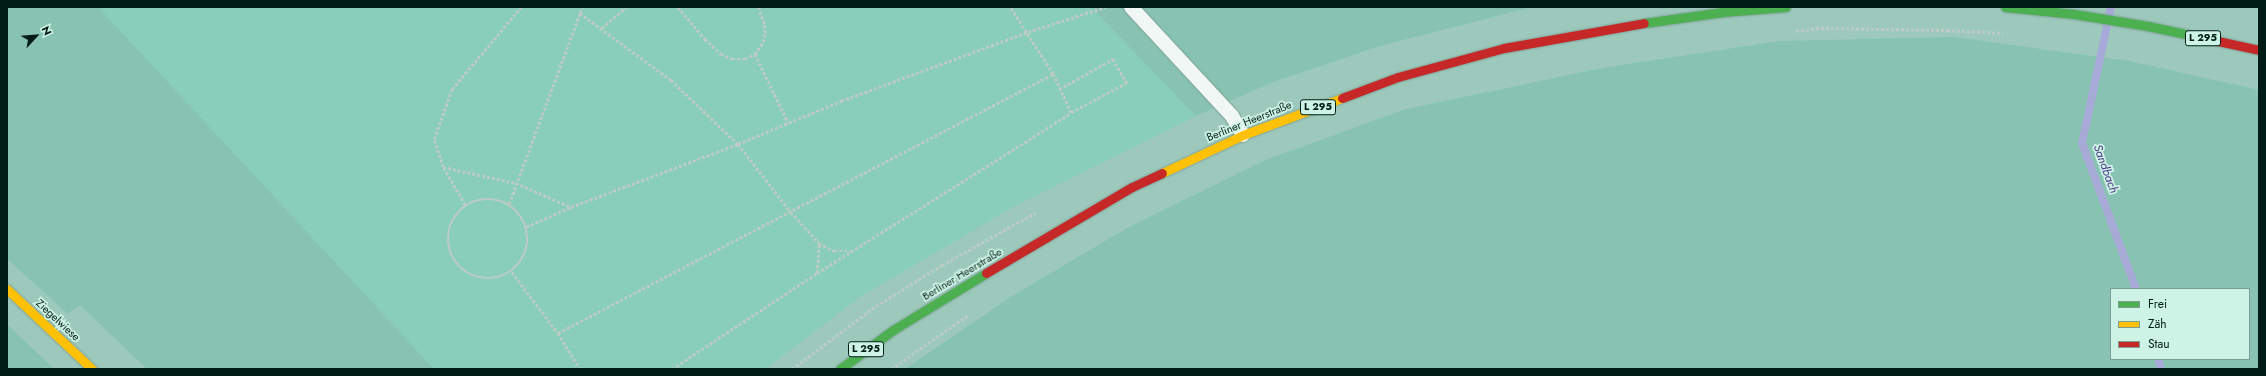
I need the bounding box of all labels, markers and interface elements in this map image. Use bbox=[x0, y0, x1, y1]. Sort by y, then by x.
north arrow bbox=[16, 16, 56, 56]
text: N bbox=[38, 23, 56, 38]
road number: L 295 bbox=[2185, 30, 2221, 46]
street label: Berliner Heerstraße bbox=[1205, 98, 1293, 144]
road number: L 295 bbox=[1300, 99, 1336, 115]
water label: Sandbach bbox=[2090, 143, 2120, 195]
street label: Berliner Heerstraße bbox=[920, 245, 1004, 303]
legend bbox=[2110, 288, 2250, 360]
text: Frei bbox=[2148, 295, 2167, 313]
street label: Ziegelwiese bbox=[33, 296, 83, 344]
text: Zäh bbox=[2148, 315, 2167, 333]
text: Stau bbox=[2148, 335, 2170, 353]
road number: L 295 bbox=[848, 341, 884, 357]

